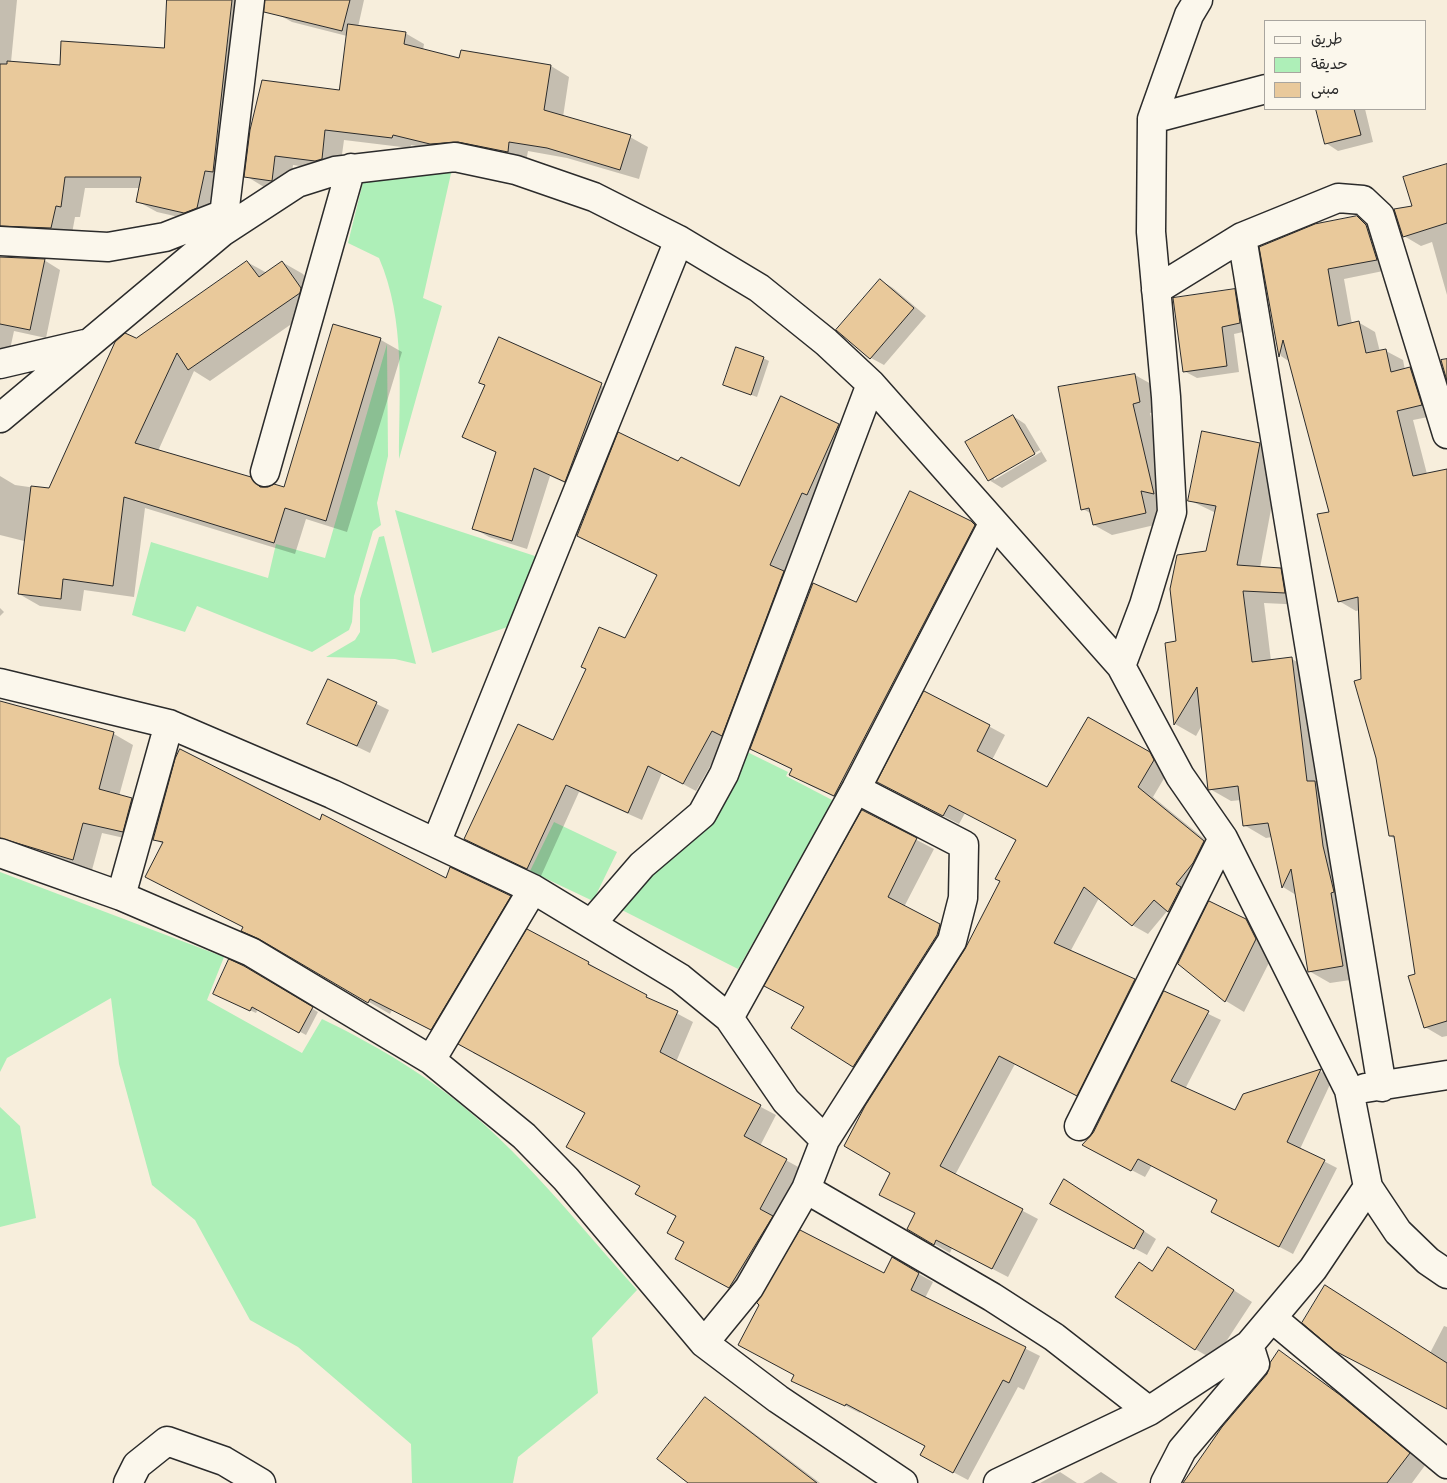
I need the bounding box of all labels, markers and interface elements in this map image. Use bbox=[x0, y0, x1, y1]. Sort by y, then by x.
legend bbox=[1264, 20, 1427, 110]
text: طريق bbox=[1311, 28, 1343, 52]
text: حديقة bbox=[1311, 53, 1348, 77]
text: مبنى bbox=[1311, 78, 1339, 102]

